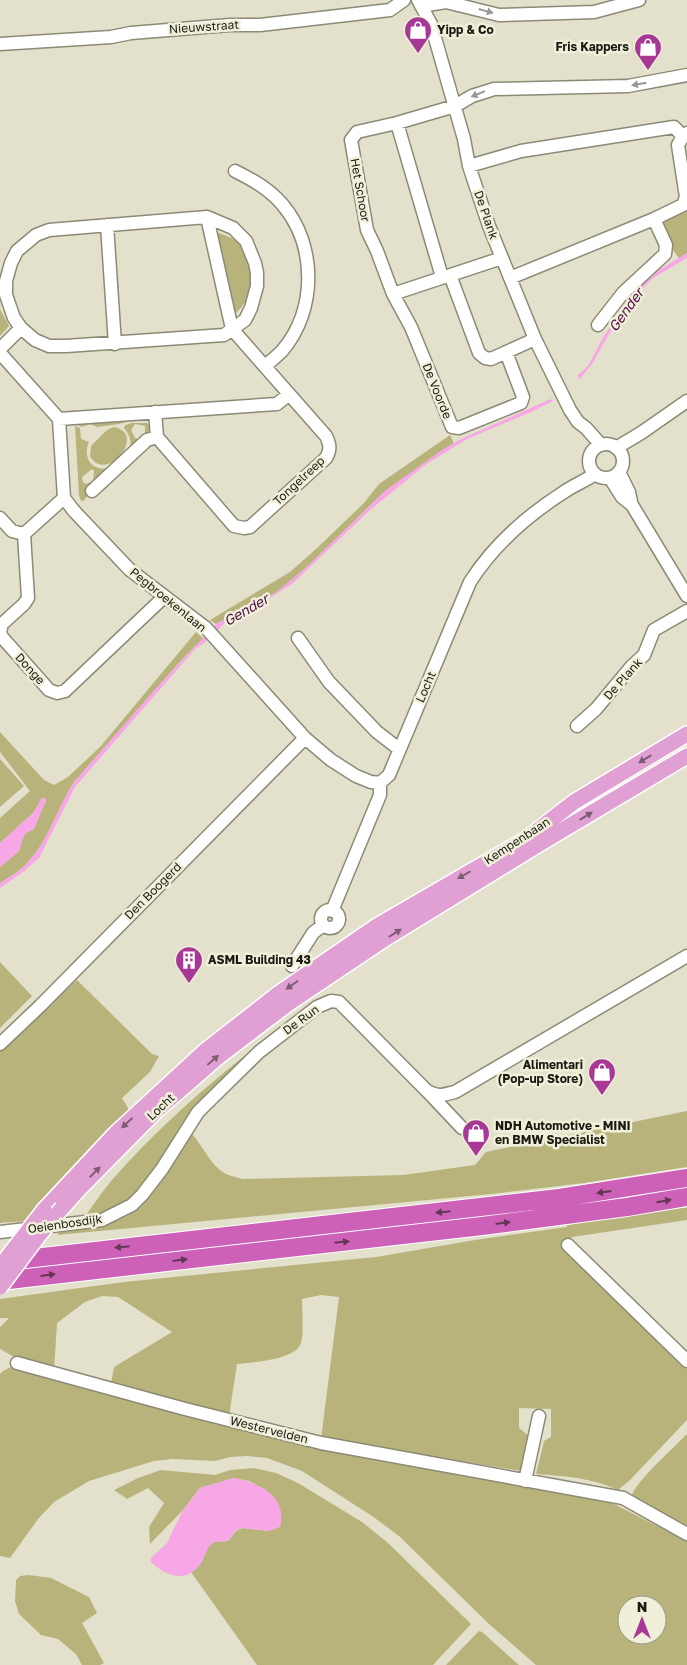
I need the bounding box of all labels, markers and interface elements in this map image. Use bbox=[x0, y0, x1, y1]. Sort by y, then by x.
one-way arrow bbox=[478, 8, 493, 16]
shop icon: Yipp & Co bbox=[403, 15, 433, 54]
street label: Nieuwstraat bbox=[168, 17, 240, 36]
place label: Yipp & Co bbox=[437, 22, 494, 37]
shop icon: Fris Kappers bbox=[633, 32, 663, 71]
place label: Fris Kappers bbox=[555, 39, 629, 54]
one-way arrow bbox=[631, 80, 647, 88]
one-way arrow bbox=[470, 90, 485, 98]
street label: Het Schoor bbox=[348, 157, 374, 223]
street label: De Plank bbox=[471, 188, 502, 242]
water label: Gender bbox=[604, 283, 648, 334]
street label: De Voorde bbox=[419, 361, 455, 421]
street label: Tongelreep bbox=[270, 453, 328, 508]
street label: Pegbroekenlaan bbox=[127, 564, 209, 635]
water label: Gender bbox=[220, 589, 273, 629]
street label: Donge bbox=[12, 650, 48, 688]
street label: De Plank bbox=[600, 655, 645, 703]
street label: Locht bbox=[412, 669, 439, 705]
one-way arrow bbox=[639, 755, 652, 764]
one-way arrow bbox=[580, 811, 593, 820]
street label: Kempenbaan bbox=[481, 814, 553, 867]
street label: Den Boogerd bbox=[121, 859, 184, 922]
one-way arrow bbox=[457, 871, 472, 879]
one-way arrow bbox=[388, 928, 401, 937]
building icon: ASML Building 43 bbox=[174, 945, 204, 984]
place label: ASML Building 43 bbox=[208, 952, 311, 967]
one-way arrow bbox=[285, 980, 298, 990]
street label: De Run bbox=[280, 1002, 322, 1038]
one-way arrow bbox=[207, 1055, 220, 1066]
place label: Alimentari (Pop-up Store) bbox=[498, 1057, 583, 1086]
shop icon: Alimentari (Pop-up Store) bbox=[587, 1057, 617, 1096]
street label: Locht bbox=[144, 1090, 178, 1123]
one-way arrow bbox=[122, 1117, 134, 1129]
shop icon: NDH Automotive - MINI en BMW Specialist bbox=[461, 1118, 491, 1157]
place label: NDH Automotive - MINI en BMW Specialist bbox=[495, 1118, 631, 1147]
one-way arrow bbox=[89, 1166, 101, 1178]
one-way arrow bbox=[596, 1188, 612, 1196]
one-way arrow bbox=[656, 1196, 672, 1204]
one-way arrow bbox=[435, 1208, 451, 1216]
street label: Oeienbosdijk bbox=[27, 1211, 103, 1236]
one-way arrow bbox=[495, 1219, 511, 1227]
one-way arrow bbox=[334, 1238, 350, 1246]
one-way arrow bbox=[114, 1244, 130, 1252]
one-way arrow bbox=[172, 1256, 188, 1264]
one-way arrow bbox=[41, 1271, 57, 1279]
street label: Westervelden bbox=[228, 1413, 310, 1446]
north arrow bbox=[617, 1595, 667, 1645]
text: N bbox=[637, 1598, 647, 1615]

